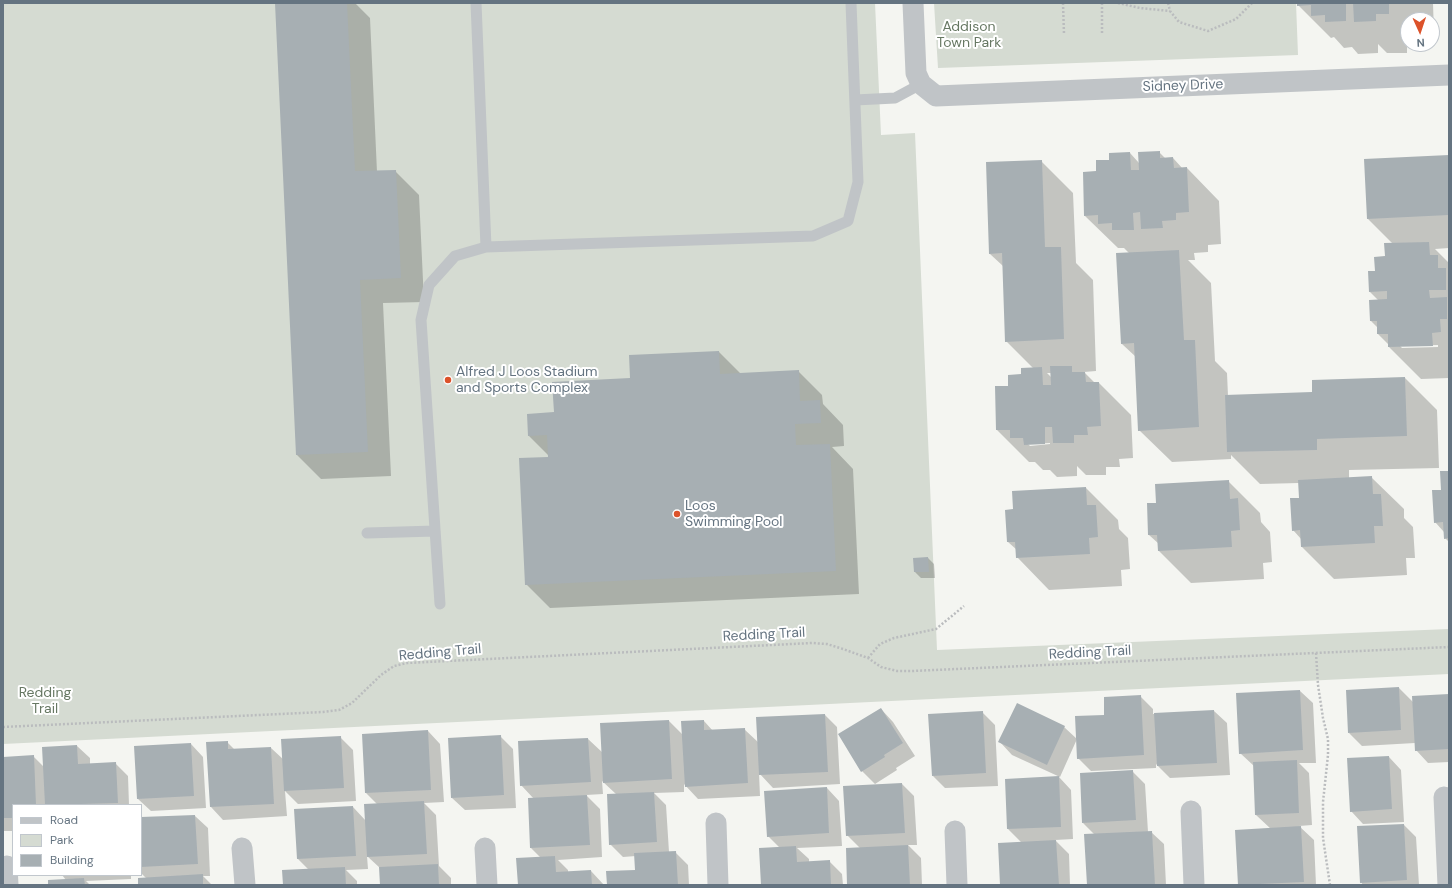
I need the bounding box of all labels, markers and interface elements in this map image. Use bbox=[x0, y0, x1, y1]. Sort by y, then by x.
north arrow bbox=[1400, 12, 1440, 52]
park label: Addison Town Park bbox=[937, 19, 1001, 52]
text: N bbox=[1416, 36, 1425, 50]
street label: Sidney Drive bbox=[1142, 76, 1224, 96]
place label: Alfred J Loos Stadium and Sports Complex bbox=[456, 364, 598, 396]
marker: Alfred J Loos Stadium and Sports Complex bbox=[443, 375, 453, 385]
place label: Loos Swimming Pool bbox=[685, 498, 782, 530]
marker: Loos Swimming Pool bbox=[672, 509, 682, 519]
street label: Redding Trail bbox=[722, 624, 806, 646]
street label: Redding Trail bbox=[398, 641, 482, 665]
street label: Redding Trail bbox=[1048, 642, 1132, 664]
park label: Redding Trail bbox=[19, 685, 71, 718]
legend bbox=[12, 804, 142, 876]
text: Road bbox=[50, 812, 78, 828]
text: Park bbox=[50, 832, 74, 848]
text: Building bbox=[50, 852, 94, 868]

